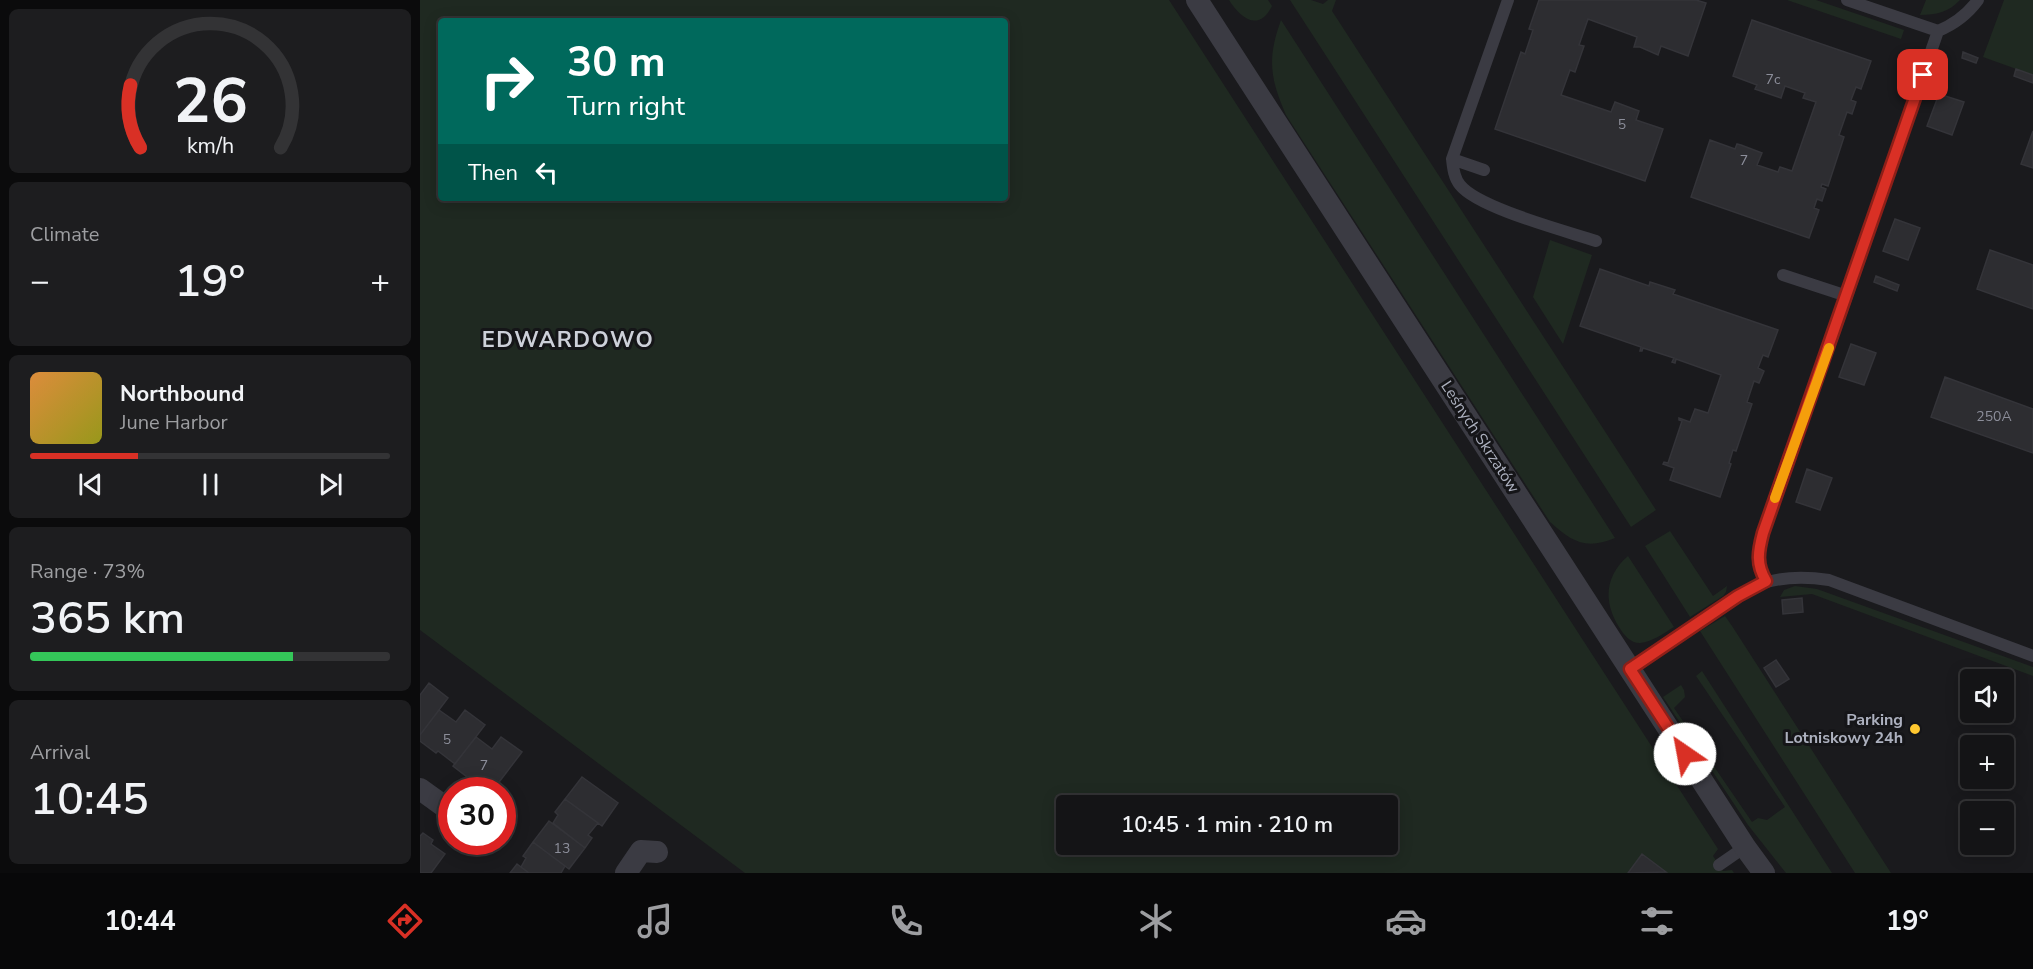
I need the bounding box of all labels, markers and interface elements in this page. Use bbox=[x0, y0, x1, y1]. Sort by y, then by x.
text: 30 m bbox=[567, 34, 666, 91]
icon: right bbox=[468, 42, 546, 120]
pin bbox=[1897, 49, 1948, 100]
icon: arrive bbox=[1906, 58, 1939, 91]
text: 26 bbox=[173, 59, 247, 144]
house number: 7c bbox=[1766, 70, 1781, 89]
text: Turn right bbox=[567, 88, 685, 125]
house number: 5 bbox=[1618, 115, 1626, 134]
text: km/h bbox=[186, 131, 234, 161]
house number: 7 bbox=[1740, 151, 1748, 170]
icon: left bbox=[530, 156, 563, 189]
text: Then bbox=[468, 158, 518, 188]
text: Climate bbox=[30, 221, 99, 248]
text: 19° bbox=[175, 251, 245, 312]
text: − bbox=[30, 259, 50, 304]
text: + bbox=[370, 259, 390, 304]
district label: EDWARDOWO bbox=[482, 325, 654, 355]
street label: Leśnych Skrzatów bbox=[1435, 377, 1525, 498]
text: Northbound bbox=[120, 379, 244, 409]
house number: 250A bbox=[1976, 407, 2012, 426]
text: June Harbor bbox=[120, 409, 228, 436]
icon: previous bbox=[74, 468, 107, 501]
icon: pause bbox=[194, 468, 227, 501]
icon: next bbox=[314, 468, 347, 501]
text: Range · 73% bbox=[30, 558, 145, 585]
text: 365 km bbox=[30, 588, 185, 649]
map controls bbox=[1960, 669, 2014, 855]
button: sound bbox=[1960, 669, 2014, 723]
place label: Parking Lotniskowy 24h bbox=[1785, 709, 1903, 749]
position arrow bbox=[1653, 722, 1717, 786]
marker: Parking Lotniskowy 24h bbox=[1908, 722, 1922, 736]
house number: 5 bbox=[443, 730, 451, 749]
button: + bbox=[1960, 735, 2014, 789]
text: Arrival bbox=[30, 739, 90, 766]
house number: 7 bbox=[480, 756, 488, 775]
text: 10:45 bbox=[30, 769, 149, 830]
speed limit sign: 30 bbox=[438, 777, 516, 855]
button: − bbox=[1960, 801, 2014, 855]
text: 10:45 · 1 min · 210 m bbox=[1121, 810, 1333, 840]
house number: 13 bbox=[554, 839, 570, 858]
icon: directions bbox=[384, 900, 426, 942]
icon: music bbox=[634, 900, 676, 942]
icon: phone bbox=[885, 900, 927, 942]
icon: climate bbox=[1135, 900, 1177, 942]
icon: car bbox=[1385, 900, 1427, 942]
icon: filters bbox=[1636, 900, 1678, 942]
text: 10:44 bbox=[104, 903, 176, 940]
text: 19° bbox=[1886, 903, 1929, 940]

